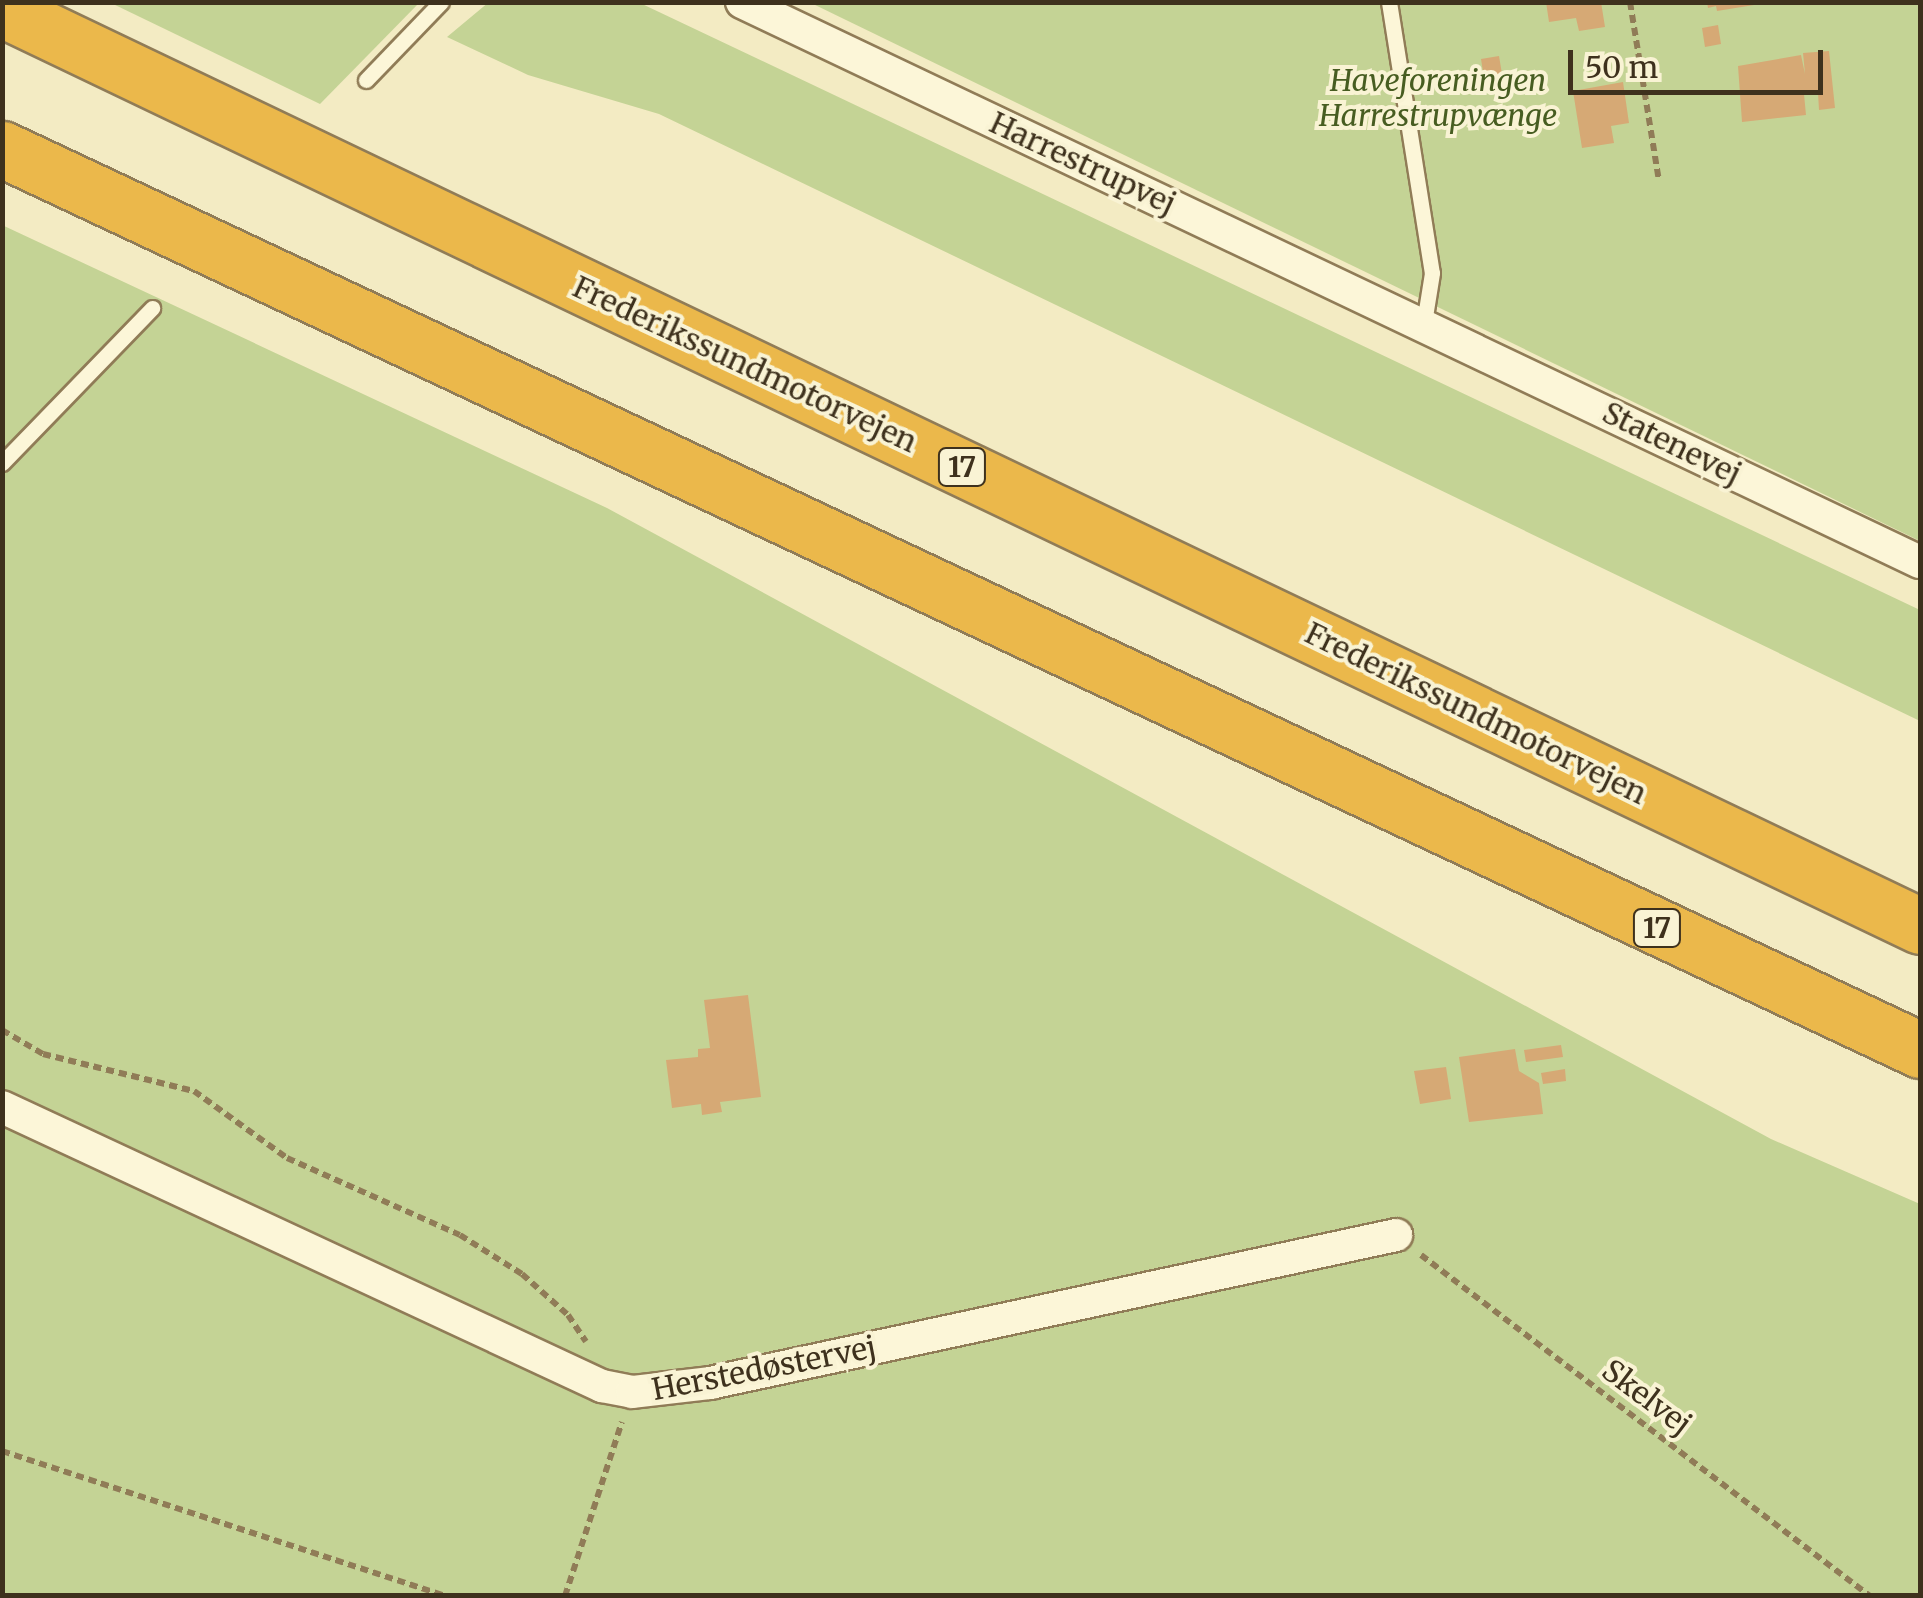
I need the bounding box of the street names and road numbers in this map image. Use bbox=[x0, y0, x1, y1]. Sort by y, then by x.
street label: Harrestrupvej bbox=[984, 104, 1182, 222]
street label: Frederikssundmotorvejen bbox=[567, 268, 923, 460]
street label: Statenevej bbox=[1597, 394, 1747, 492]
road number: 17 bbox=[937, 444, 987, 490]
street label: Frederikssundmotorvejen bbox=[1299, 615, 1653, 811]
road number: 17 bbox=[1632, 905, 1682, 951]
street label: Herstedøstervej bbox=[649, 1329, 879, 1407]
street label: Skelvej bbox=[1595, 1352, 1699, 1442]

